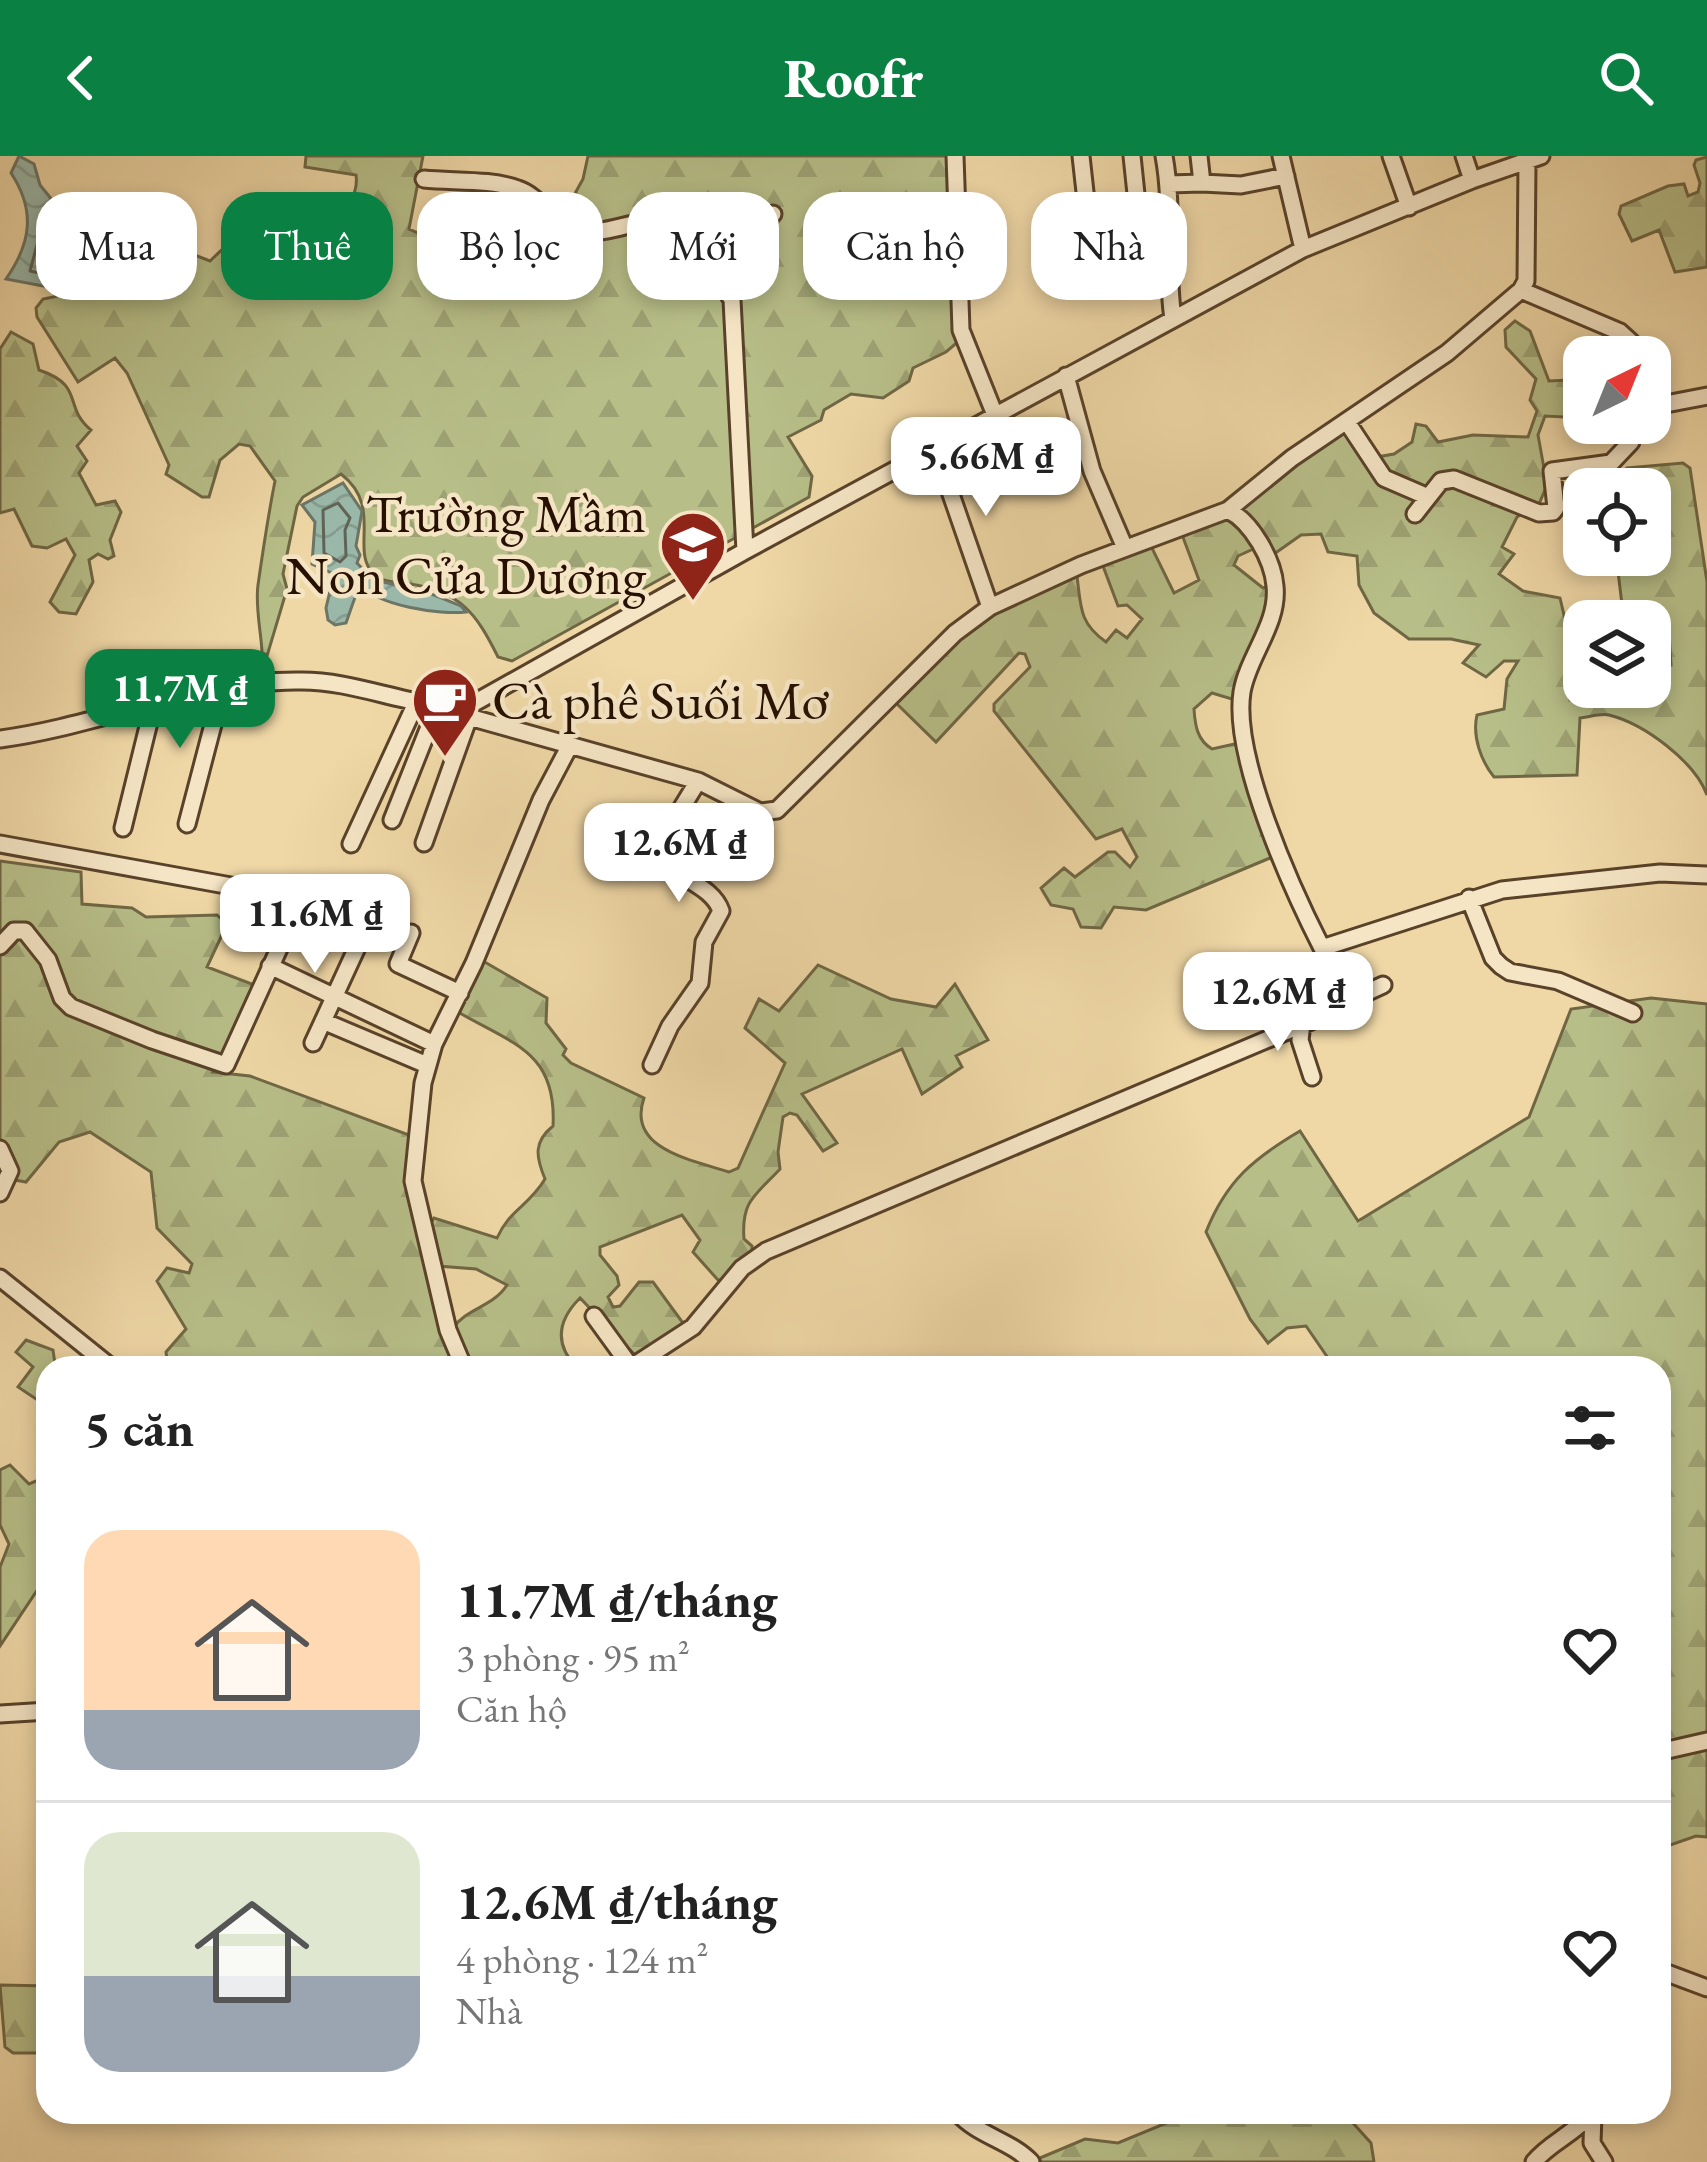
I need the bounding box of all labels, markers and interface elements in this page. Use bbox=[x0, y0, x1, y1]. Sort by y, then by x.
text: Roofr bbox=[784, 43, 923, 113]
icon: back bbox=[48, 45, 114, 111]
icon: search bbox=[1593, 45, 1659, 111]
chip: Mua bbox=[36, 192, 197, 300]
chip: Thuê bbox=[221, 192, 393, 300]
chip: Bộ lọc bbox=[417, 192, 603, 300]
chip: Mới bbox=[627, 192, 779, 300]
chip: Căn hộ bbox=[803, 192, 1007, 300]
chip: Nhà bbox=[1031, 192, 1187, 300]
north arrow bbox=[1563, 336, 1671, 444]
map controls bbox=[1563, 336, 1671, 708]
pin: 5.66M ₫ bbox=[875, 417, 1097, 519]
text: 5.66M ₫ bbox=[918, 430, 1054, 481]
button: locate bbox=[1563, 468, 1671, 576]
place label: Trường Mầm Non Cửa Dương bbox=[286, 478, 646, 610]
school or university icon: Trường Mầm Non Cửa Dương bbox=[658, 509, 728, 603]
button: layers bbox=[1563, 600, 1671, 708]
pin: 11.7M ₫ bbox=[69, 649, 291, 751]
text: 11.7M ₫ bbox=[112, 662, 248, 713]
cafe icon: Cà phê Suối Mơ bbox=[410, 665, 480, 759]
place label: Cà phê Suối Mơ bbox=[492, 665, 829, 735]
pin: 12.6M ₫ bbox=[568, 803, 790, 905]
text: 12.6M ₫ bbox=[611, 816, 747, 867]
pin: 11.6M ₫ bbox=[204, 874, 426, 976]
text: 11.6M ₫ bbox=[247, 887, 383, 938]
pin: 12.6M ₫ bbox=[1167, 952, 1389, 1054]
text: 12.6M ₫ bbox=[1210, 965, 1346, 1016]
text: 5 căn bbox=[84, 1395, 194, 1461]
icon: filters bbox=[1557, 1395, 1623, 1461]
text: 11.7M ₫/tháng bbox=[456, 1566, 778, 1632]
icon: home bbox=[180, 1578, 324, 1722]
icon: heart bbox=[1557, 1617, 1623, 1683]
text: 3 phòng · 95 m² bbox=[456, 1632, 690, 1683]
text: Căn hộ bbox=[456, 1683, 567, 1734]
text: 12.6M ₫/tháng bbox=[456, 1868, 778, 1934]
icon: home bbox=[180, 1880, 324, 2024]
icon: heart bbox=[1557, 1919, 1623, 1985]
text: 4 phòng · 124 m² bbox=[456, 1934, 709, 1985]
text: Nhà bbox=[456, 1985, 523, 2036]

